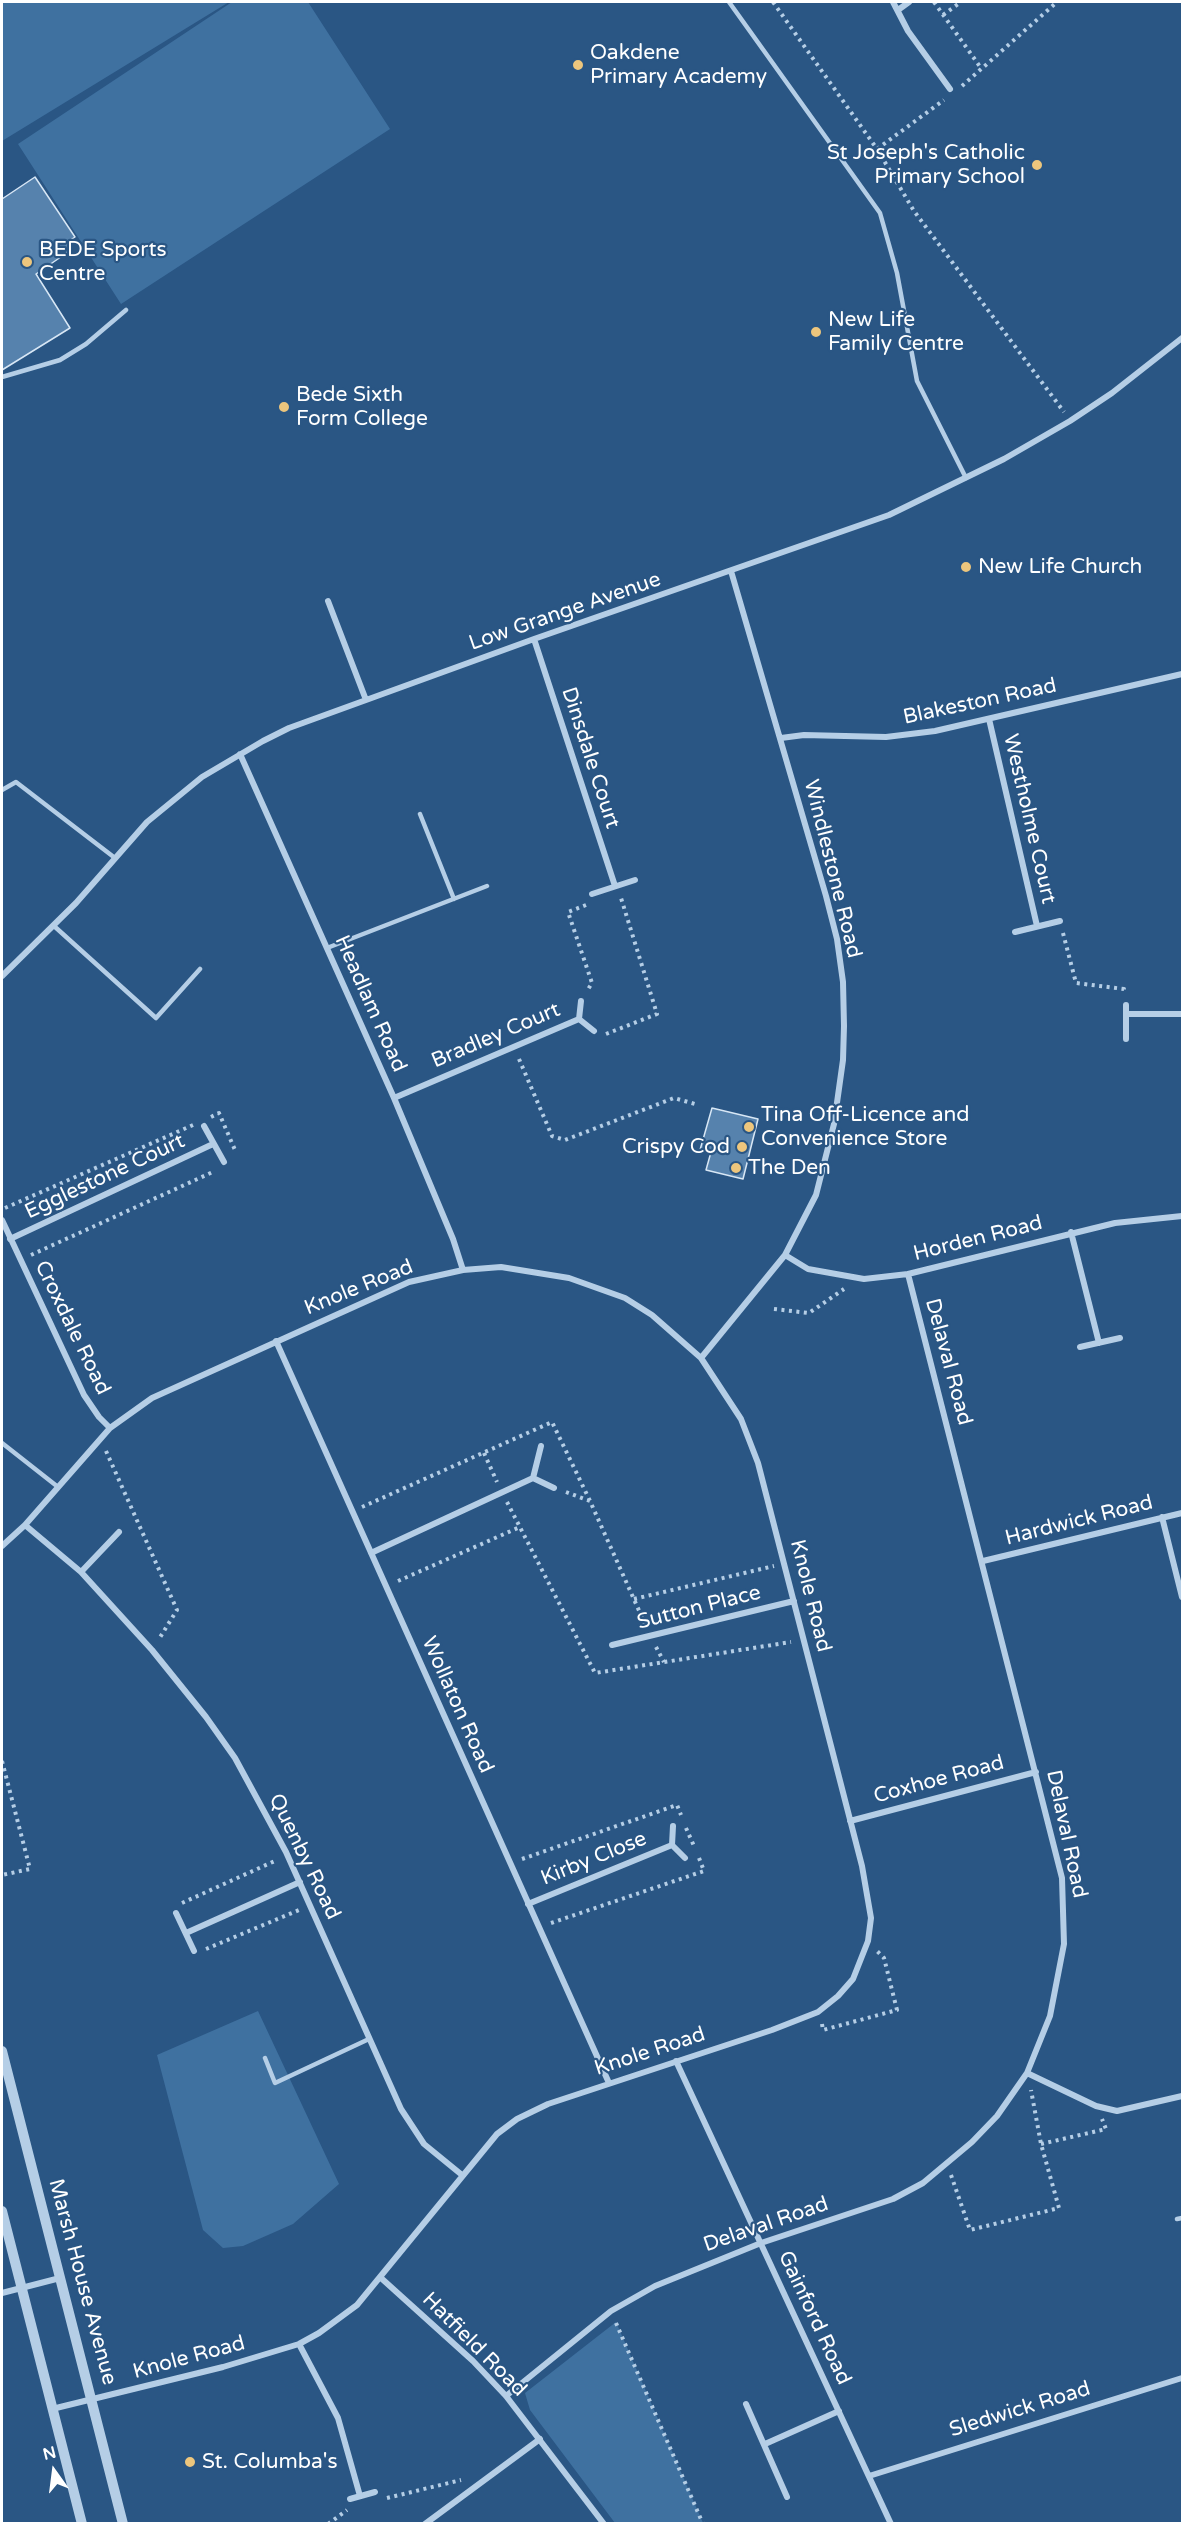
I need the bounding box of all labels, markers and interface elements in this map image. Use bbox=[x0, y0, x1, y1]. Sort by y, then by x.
place label: Oakdene Primary Academy bbox=[590, 40, 767, 90]
marker: Oakdene Primary Academy bbox=[571, 58, 585, 72]
place label: St Joseph's Catholic Primary School bbox=[827, 140, 1025, 190]
marker: St Joseph's Catholic Primary School bbox=[1030, 158, 1044, 172]
place label: BEDE Sports Centre bbox=[39, 237, 167, 287]
marker: BEDE Sports Centre bbox=[20, 255, 34, 269]
place label: New Life Family Centre bbox=[828, 307, 964, 357]
marker: New Life Family Centre bbox=[809, 325, 823, 339]
place label: Bede Sixth Form College bbox=[296, 382, 428, 432]
marker: Bede Sixth Form College bbox=[277, 400, 291, 414]
place label: New Life Church bbox=[978, 554, 1142, 580]
marker: New Life Church bbox=[959, 560, 973, 574]
street label: Low Grange Avenue bbox=[466, 567, 664, 657]
street label: Blakeston Road bbox=[901, 673, 1059, 731]
street label: Dinsdale Court bbox=[555, 684, 625, 832]
street label: Westholme Court bbox=[997, 732, 1061, 906]
street label: Windlestone Road bbox=[798, 777, 866, 961]
street label: Headlam Road bbox=[329, 932, 411, 1076]
street label: Bradley Court bbox=[428, 998, 564, 1074]
place label: Tina Off-Licence and Convenience Store bbox=[761, 1102, 969, 1152]
marker: Tina Off-Licence and Convenience Store bbox=[742, 1120, 756, 1134]
street label: Egglestone Court bbox=[21, 1129, 189, 1225]
place label: Crispy Cod bbox=[622, 1134, 730, 1160]
marker: Crispy Cod bbox=[735, 1140, 749, 1154]
place label: The Den bbox=[748, 1155, 831, 1181]
marker: The Den bbox=[729, 1161, 743, 1175]
street label: Horden Road bbox=[911, 1211, 1045, 1267]
street label: Knole Road bbox=[301, 1255, 417, 1321]
street label: Croxdale Road bbox=[29, 1257, 115, 1399]
street label: Delaval Road bbox=[919, 1296, 977, 1428]
street label: Hardwick Road bbox=[1003, 1490, 1155, 1552]
street label: Knole Road bbox=[784, 1537, 836, 1655]
street label: Sutton Place bbox=[635, 1580, 763, 1636]
street label: Wollaton Road bbox=[416, 1633, 498, 1777]
street label: Coxhoe Road bbox=[871, 1751, 1007, 1809]
street label: Delaval Road bbox=[1040, 1768, 1092, 1900]
street label: Quenby Road bbox=[263, 1790, 345, 1924]
street label: Kirby Close bbox=[537, 1826, 651, 1892]
street label: Knole Road bbox=[591, 2022, 709, 2082]
street label: Marsh House Avenue bbox=[42, 2176, 122, 2388]
street label: Delaval Road bbox=[700, 2192, 832, 2258]
street label: Gainford Road bbox=[772, 2247, 856, 2389]
street label: Hatfield Road bbox=[417, 2288, 531, 2402]
street label: Knole Road bbox=[130, 2331, 248, 2385]
street label: Sledwick Road bbox=[947, 2377, 1093, 2443]
north arrow bbox=[24, 2441, 84, 2501]
text: N bbox=[41, 2442, 58, 2465]
place label: St. Columba's bbox=[202, 2449, 338, 2475]
marker: St. Columba's bbox=[183, 2455, 197, 2469]

